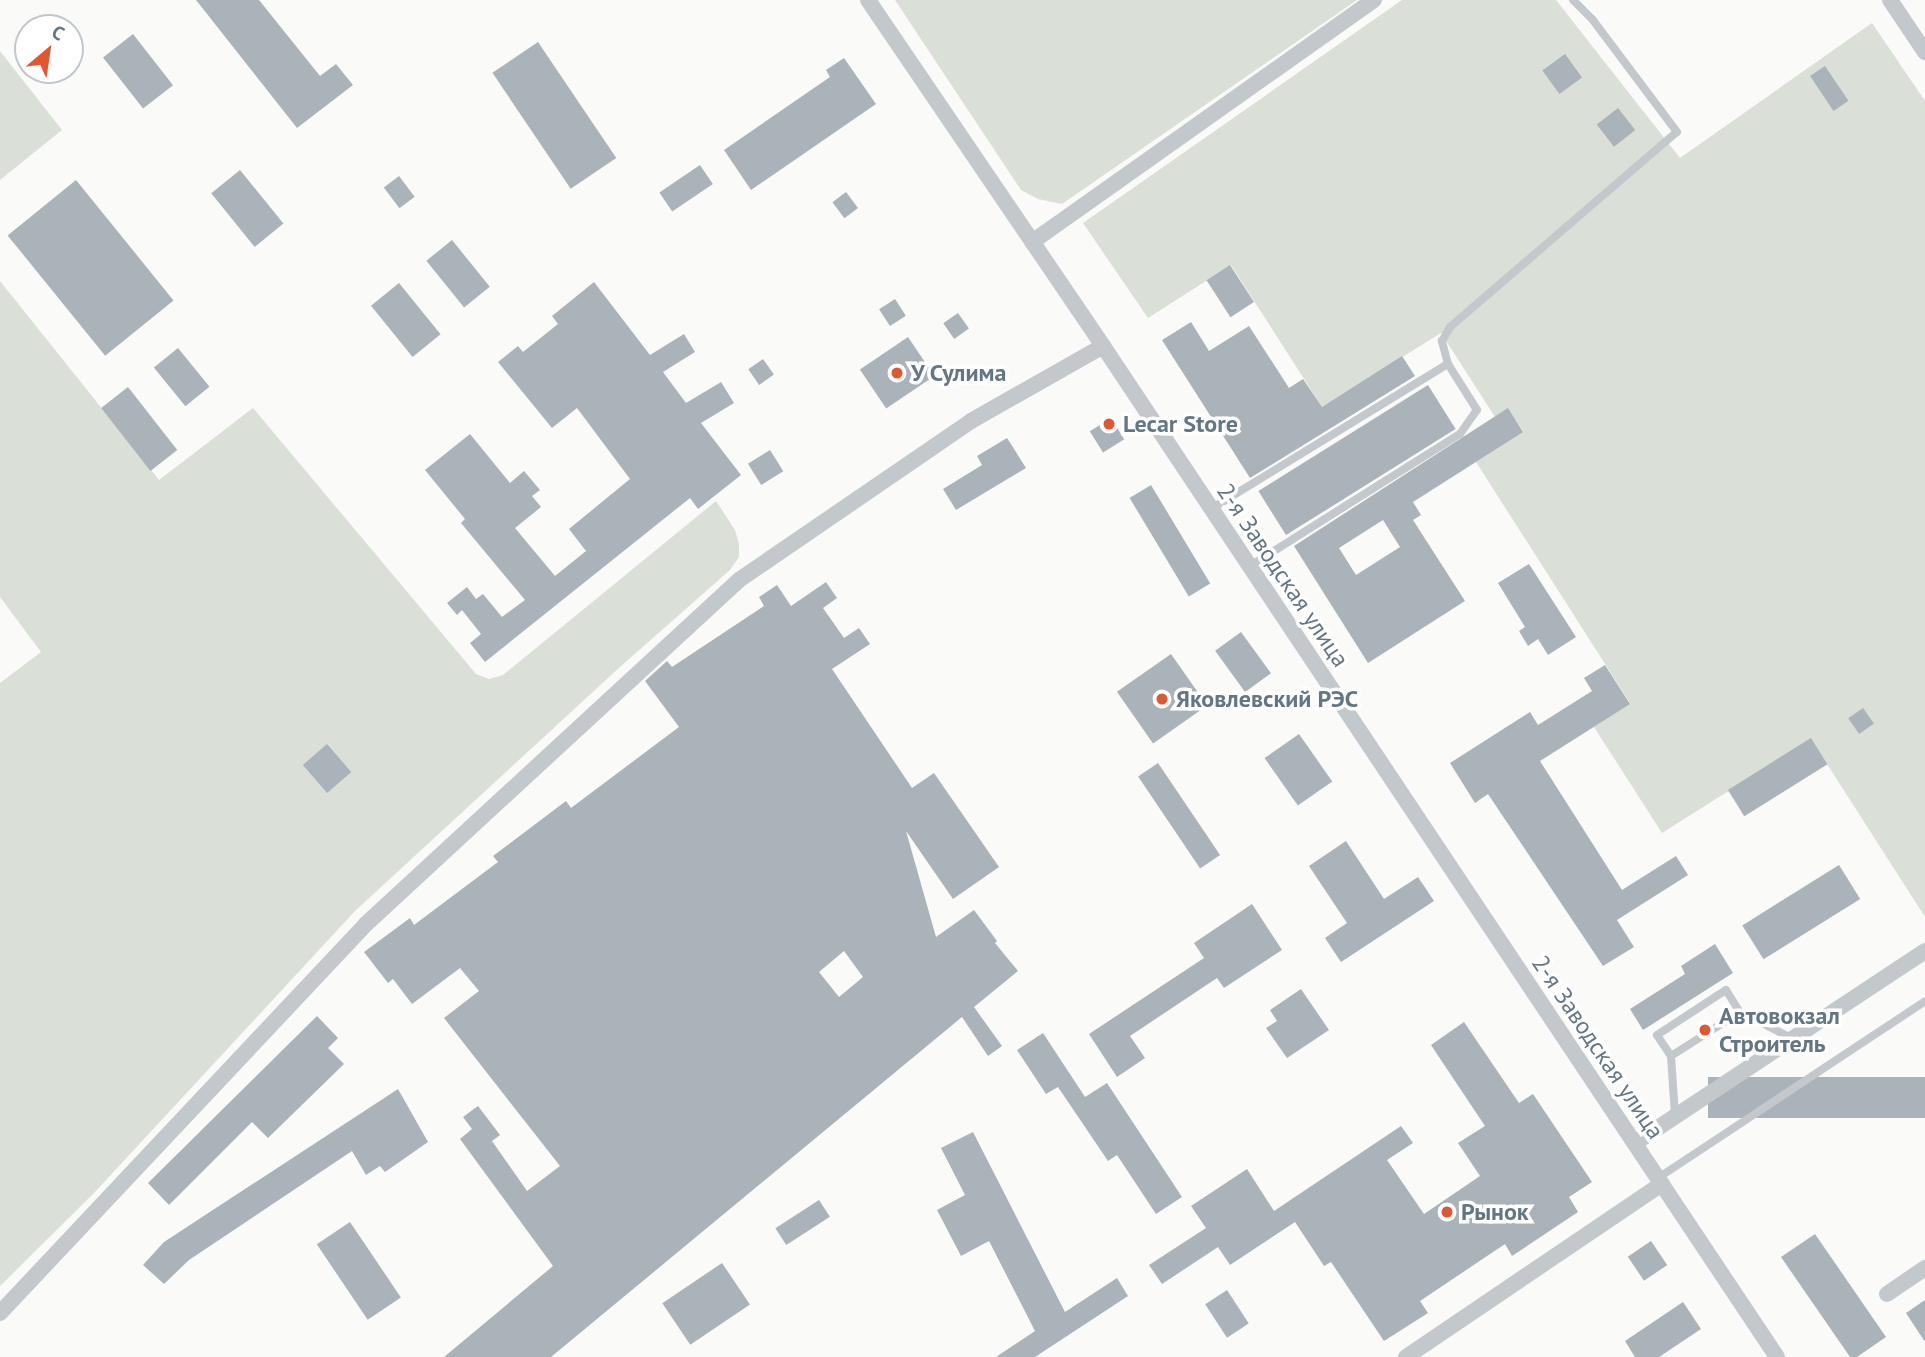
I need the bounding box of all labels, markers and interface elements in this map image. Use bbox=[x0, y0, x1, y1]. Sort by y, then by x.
north arrow bbox=[14, 14, 84, 84]
text: С bbox=[48, 19, 69, 45]
place label: У Сулима bbox=[911, 359, 1007, 387]
marker: У Сулима bbox=[889, 365, 905, 381]
place label: Lecar Store bbox=[1123, 410, 1238, 438]
marker: Lecar Store bbox=[1101, 416, 1117, 432]
street label: 2-я Заводская улица bbox=[1211, 478, 1355, 672]
place label: Яковлевский РЭС bbox=[1176, 685, 1358, 713]
marker: Яковлевский РЭС bbox=[1154, 691, 1170, 707]
street label: 2-я Заводская улица bbox=[1526, 950, 1670, 1144]
place label: Автовокзал Строитель bbox=[1719, 1002, 1840, 1058]
marker: Автовокзал Строитель bbox=[1697, 1022, 1713, 1038]
place label: Рынок bbox=[1461, 1198, 1529, 1226]
marker: Рынок bbox=[1439, 1204, 1455, 1220]

